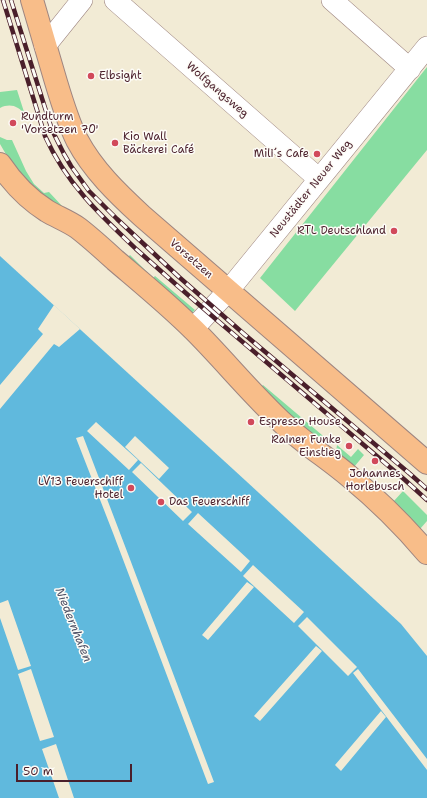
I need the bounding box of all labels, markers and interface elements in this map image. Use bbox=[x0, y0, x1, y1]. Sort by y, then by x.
street label: Wolfgangsweg bbox=[183, 59, 251, 121]
place label: Elbsight bbox=[99, 69, 142, 83]
marker: Elbsight bbox=[86, 71, 96, 81]
place label: Rundturm 'Vorsetzen 70' bbox=[21, 110, 99, 136]
marker: Rundturm 'Vorsetzen 70' bbox=[8, 118, 18, 128]
place label: Kio Wall Bäckerei Café bbox=[123, 130, 194, 156]
street label: Neustädter Neuer Weg bbox=[267, 137, 355, 241]
marker: Kio Wall Bäckerei Café bbox=[110, 138, 120, 148]
place label: Mili´s Cafe bbox=[254, 147, 309, 161]
marker: Mili´s Cafe bbox=[312, 149, 322, 159]
place label: RTL Deutschland bbox=[297, 224, 386, 238]
marker: RTL Deutschland bbox=[389, 226, 399, 236]
street label: Vorsetzen bbox=[167, 237, 215, 281]
place label: Espresso House bbox=[259, 415, 341, 429]
marker: Espresso House bbox=[246, 417, 256, 427]
place label: Rainer Funke Einstieg bbox=[271, 433, 341, 459]
marker: Rainer Funke Einstieg bbox=[344, 441, 354, 451]
marker: Johannes Horlebusch bbox=[370, 456, 380, 466]
place label: Johannes Horlebusch bbox=[346, 467, 404, 493]
place label: LV13 Feuerschiff Hotel bbox=[38, 475, 123, 501]
marker: LV13 Feuerschiff Hotel bbox=[126, 483, 136, 493]
place label: Das Feuerschiff bbox=[169, 495, 249, 509]
marker: Das Feuerschiff bbox=[156, 497, 166, 507]
water label: Niedernhafen bbox=[52, 586, 94, 664]
scale bar bbox=[18, 756, 134, 782]
text: 50 m bbox=[23, 763, 53, 779]

